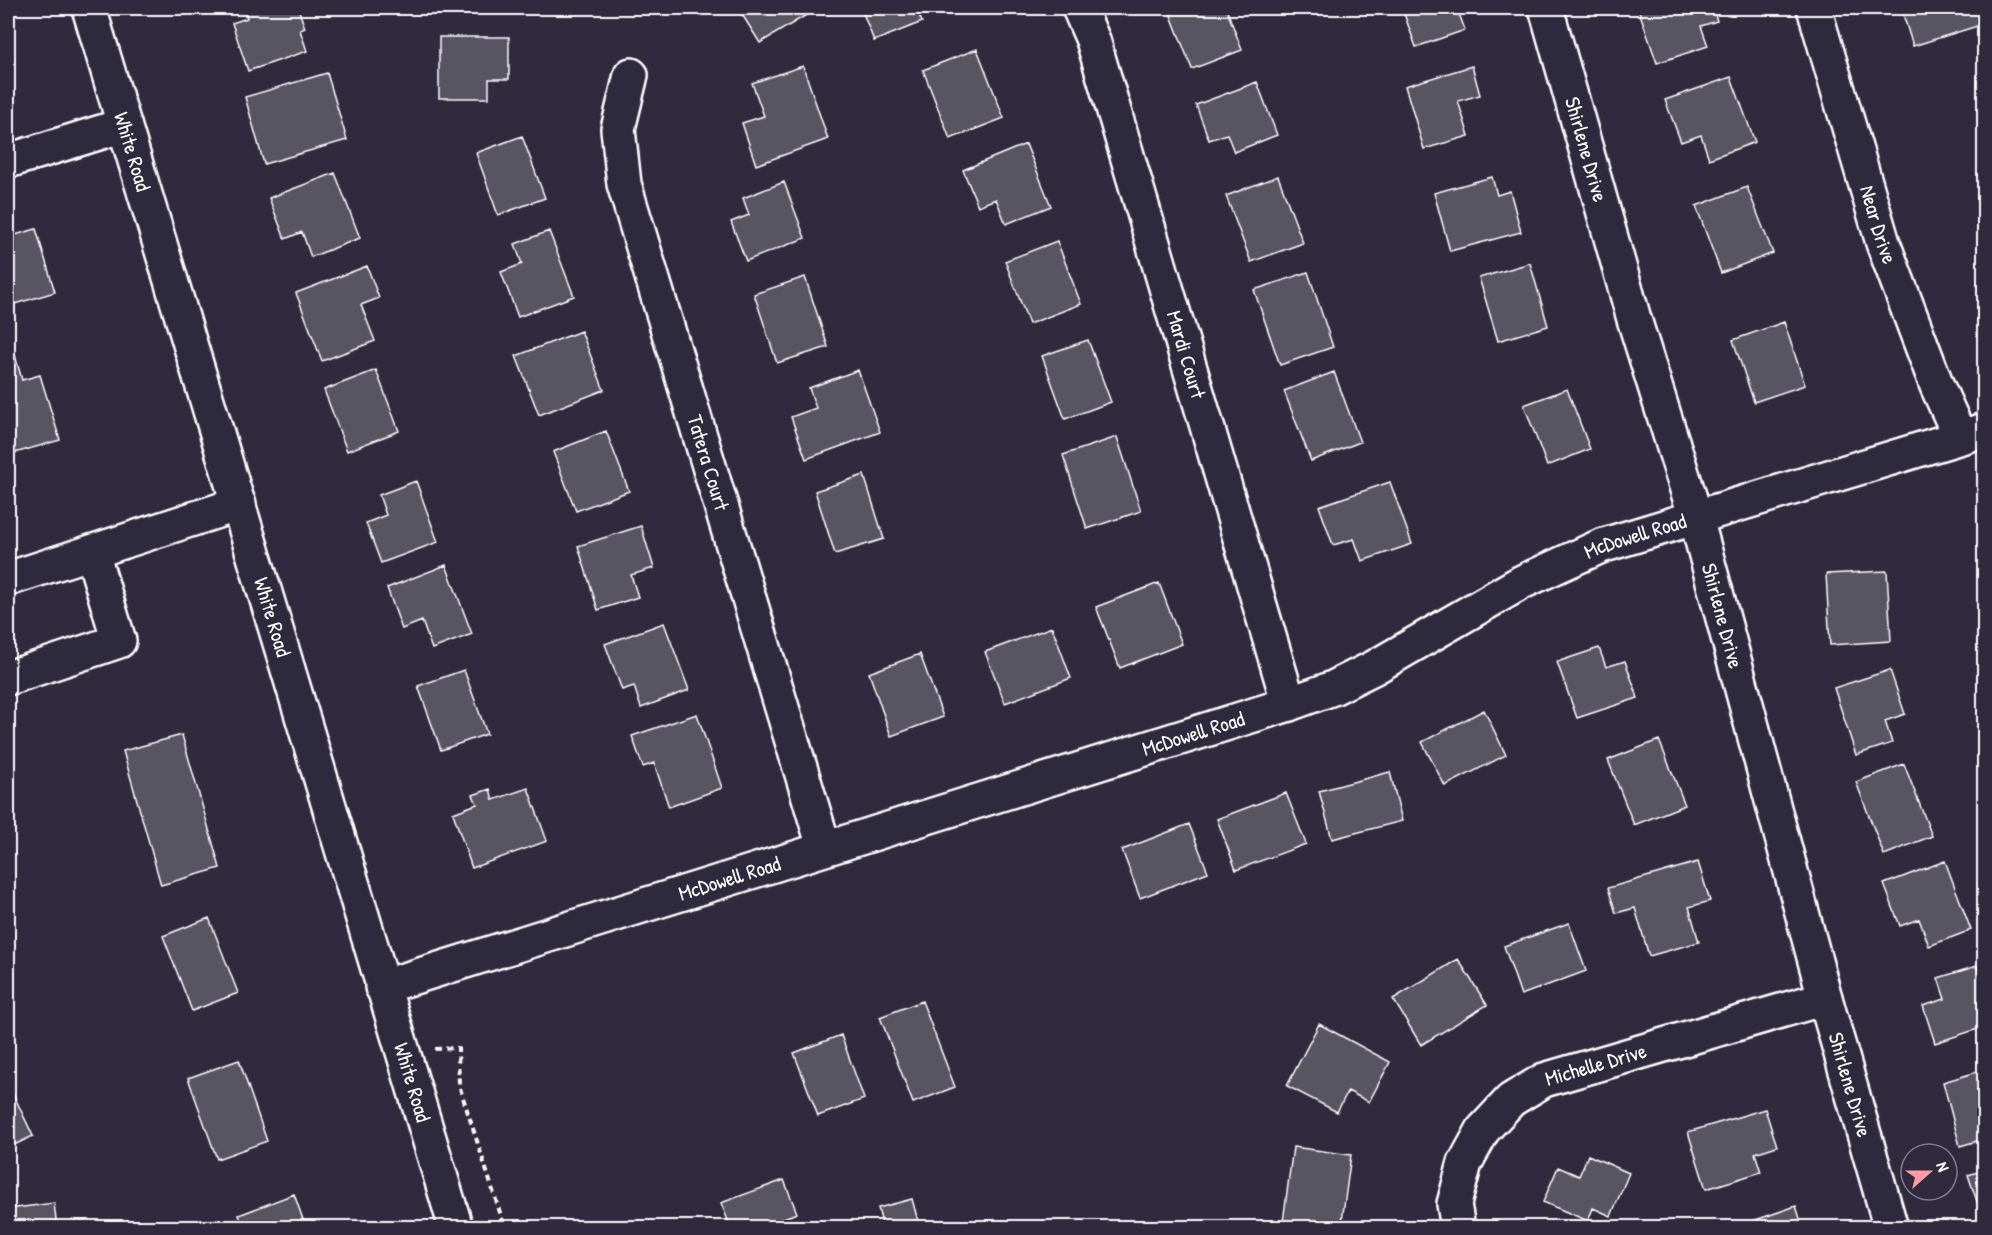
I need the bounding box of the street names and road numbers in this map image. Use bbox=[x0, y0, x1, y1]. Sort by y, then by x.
street label: Shirlene Drive bbox=[1558, 94, 1615, 205]
street label: White Road bbox=[107, 108, 158, 195]
street label: Near Drive bbox=[1853, 182, 1905, 268]
street label: Mardi Court bbox=[1160, 307, 1213, 403]
street label: Tatera Court bbox=[680, 411, 737, 515]
street label: McDowell Road bbox=[1579, 506, 1690, 566]
street label: Shirlene Drive bbox=[1695, 560, 1751, 671]
street label: White Road bbox=[247, 574, 298, 660]
street label: McDowell Road bbox=[1139, 704, 1248, 763]
street label: McDowell Road bbox=[675, 849, 784, 908]
street label: Shirlene Drive bbox=[1822, 1029, 1879, 1140]
street label: Michelle Drive bbox=[1542, 1036, 1650, 1093]
street label: White Road bbox=[387, 1039, 438, 1125]

